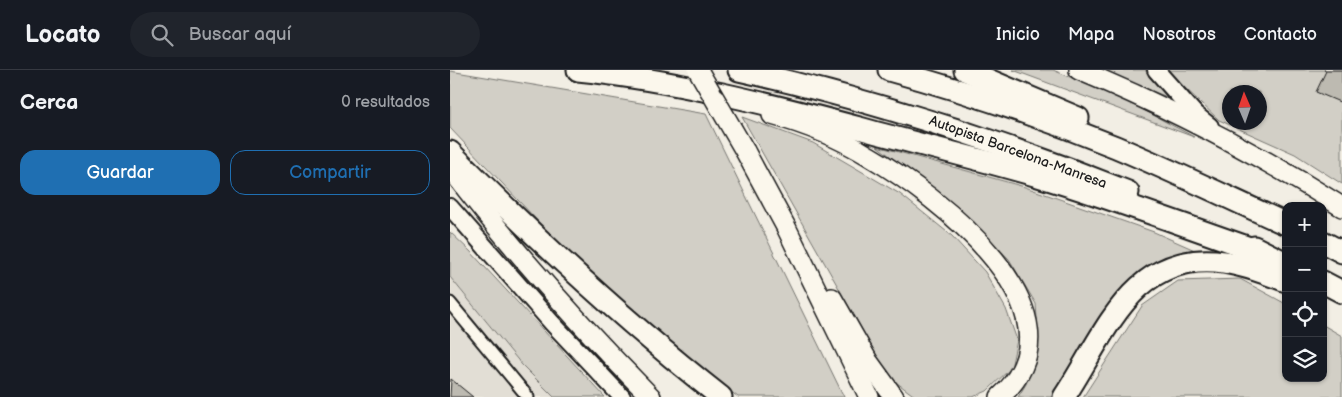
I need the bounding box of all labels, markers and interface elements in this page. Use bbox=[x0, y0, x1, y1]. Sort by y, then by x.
search box bbox=[130, 12, 480, 57]
text: Locato bbox=[25, 20, 100, 49]
icon: search bbox=[148, 21, 176, 49]
text: Buscar aquí bbox=[188, 23, 291, 46]
text: Inicio bbox=[996, 24, 1040, 45]
text: Mapa bbox=[1068, 24, 1114, 45]
text: Nosotros bbox=[1142, 24, 1216, 45]
text: Contacto bbox=[1244, 24, 1317, 45]
north arrow bbox=[1222, 85, 1267, 130]
text: Cerca bbox=[20, 90, 78, 115]
text: 0 resultados bbox=[341, 93, 430, 112]
street label: Autopista Barcelona-Manresa bbox=[927, 112, 1109, 192]
button: Guardar bbox=[20, 150, 220, 195]
button: Compartir bbox=[230, 150, 430, 195]
map controls bbox=[1282, 202, 1327, 382]
button: + bbox=[1282, 202, 1327, 247]
button: − bbox=[1282, 247, 1327, 292]
button: locate bbox=[1282, 292, 1327, 337]
button: layers bbox=[1282, 337, 1327, 382]

